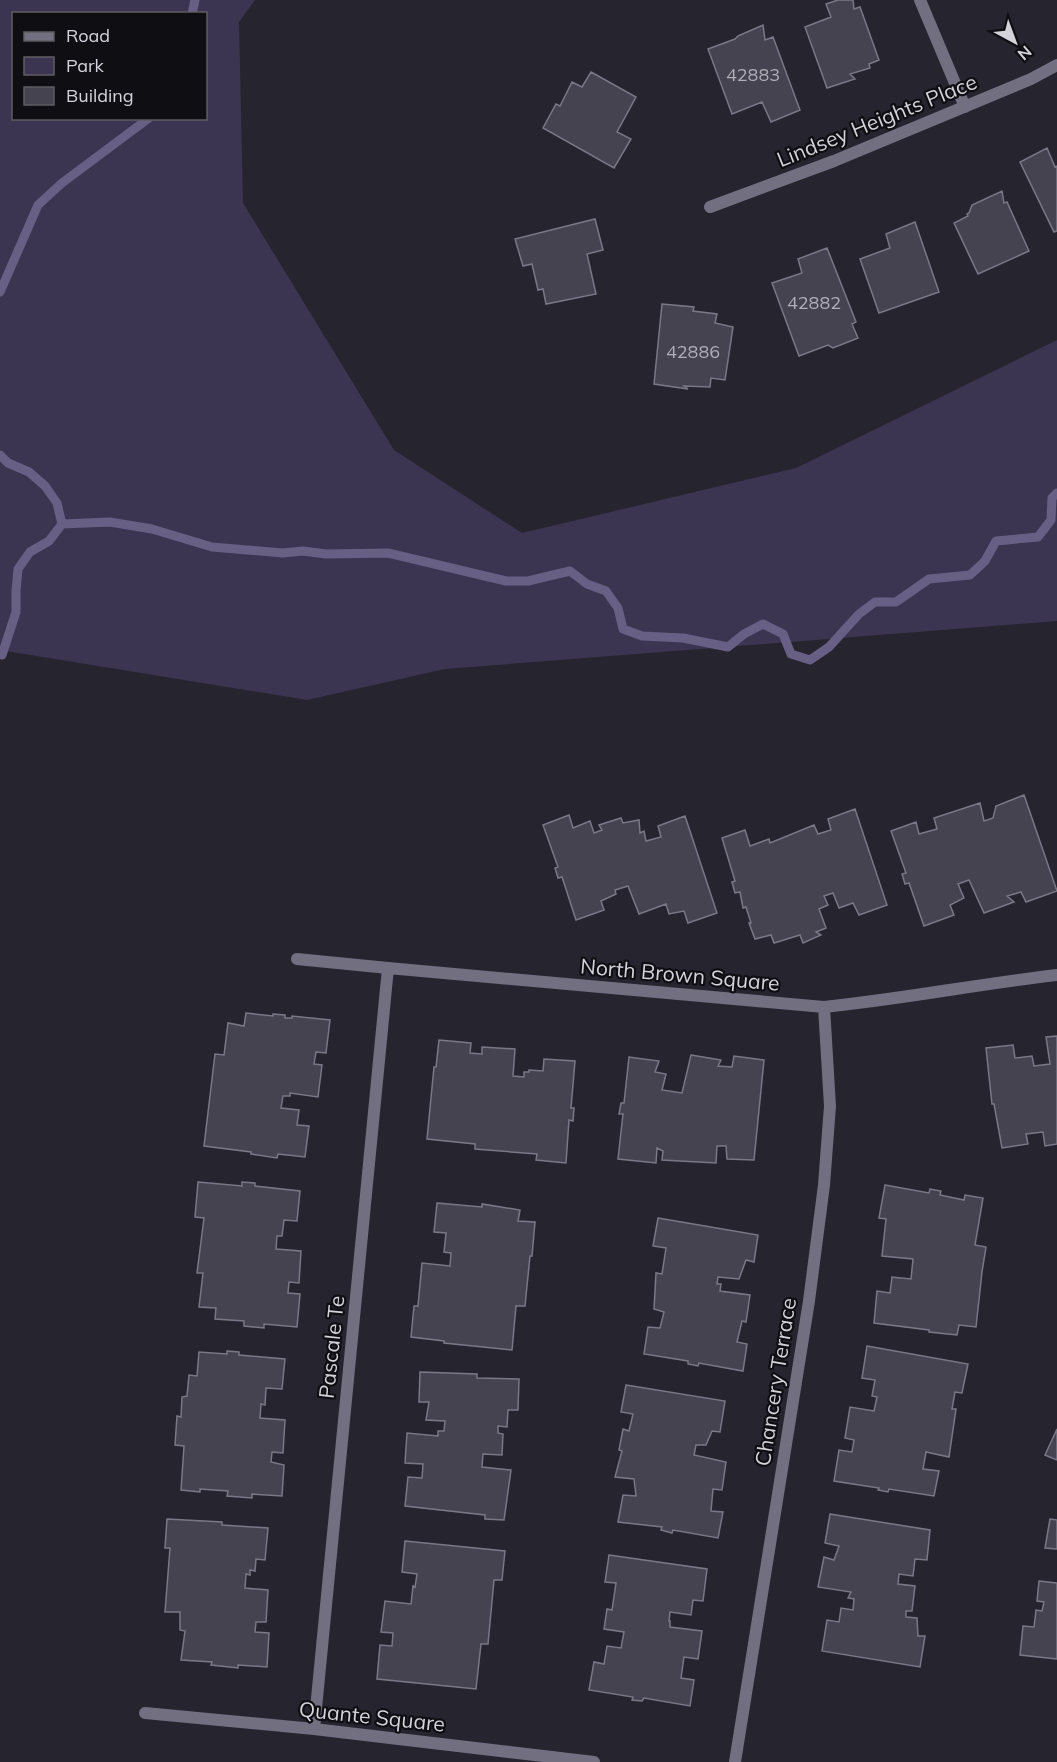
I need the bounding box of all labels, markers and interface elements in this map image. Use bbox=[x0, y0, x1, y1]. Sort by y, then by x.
legend bbox=[12, 12, 207, 120]
north arrow bbox=[985, 12, 1045, 72]
text: Road bbox=[66, 24, 110, 47]
text: N bbox=[1014, 42, 1036, 65]
text: Park bbox=[66, 54, 105, 77]
house number: 42883 bbox=[726, 63, 780, 86]
street label: Lindsey Heights Place bbox=[773, 68, 980, 172]
text: Building bbox=[66, 84, 134, 107]
house number: 42882 bbox=[787, 291, 841, 314]
house number: 42886 bbox=[666, 340, 720, 363]
street label: North Brown Square bbox=[579, 952, 781, 996]
street label: Pascale Te bbox=[313, 1294, 349, 1400]
street label: Chancery Terrace bbox=[749, 1296, 801, 1468]
street label: Quante Square bbox=[298, 1695, 446, 1737]

